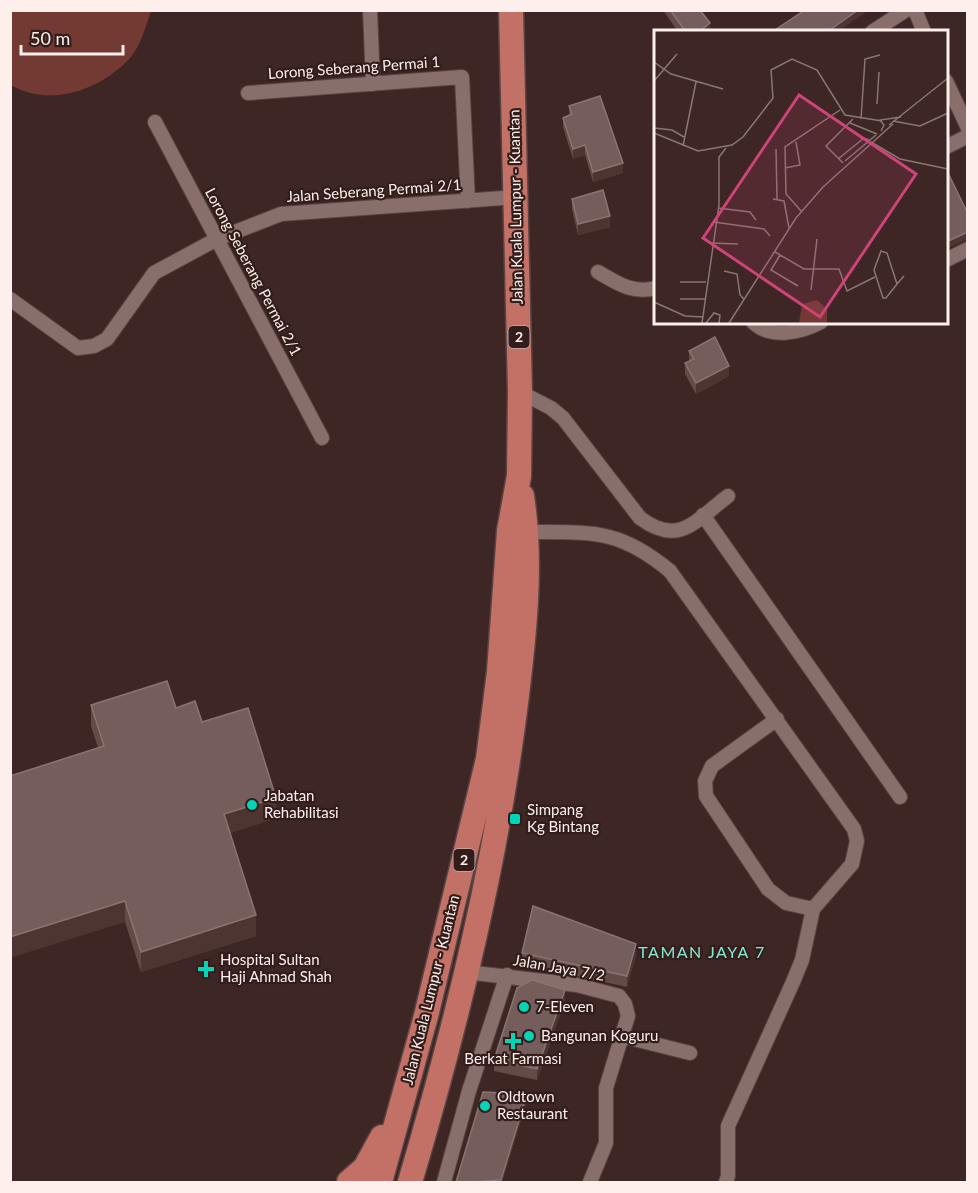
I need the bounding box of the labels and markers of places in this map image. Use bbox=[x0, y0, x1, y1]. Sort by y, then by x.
place label: Jabatan Rehabilitasi bbox=[264, 786, 339, 821]
marker: Jabatan Rehabilitasi bbox=[245, 798, 259, 812]
place label: Simpang Kg Bintang bbox=[527, 800, 599, 835]
marker: Simpang Kg Bintang bbox=[508, 812, 522, 826]
place label: Hospital Sultan Haji Ahmad Shah bbox=[220, 950, 332, 985]
marker: Hospital Sultan Haji Ahmad Shah bbox=[197, 960, 215, 978]
place label: 7-Eleven bbox=[536, 997, 594, 1015]
marker: 7-Eleven bbox=[517, 1000, 531, 1014]
place label: Bangunan Koguru bbox=[541, 1026, 658, 1044]
marker: Bangunan Koguru bbox=[522, 1029, 536, 1043]
marker: Berkat Farmasi bbox=[506, 1034, 520, 1048]
place label: Berkat Farmasi bbox=[464, 1049, 562, 1067]
place label: Oldtown Restaurant bbox=[497, 1087, 569, 1122]
marker: Oldtown Restaurant bbox=[478, 1099, 492, 1113]

